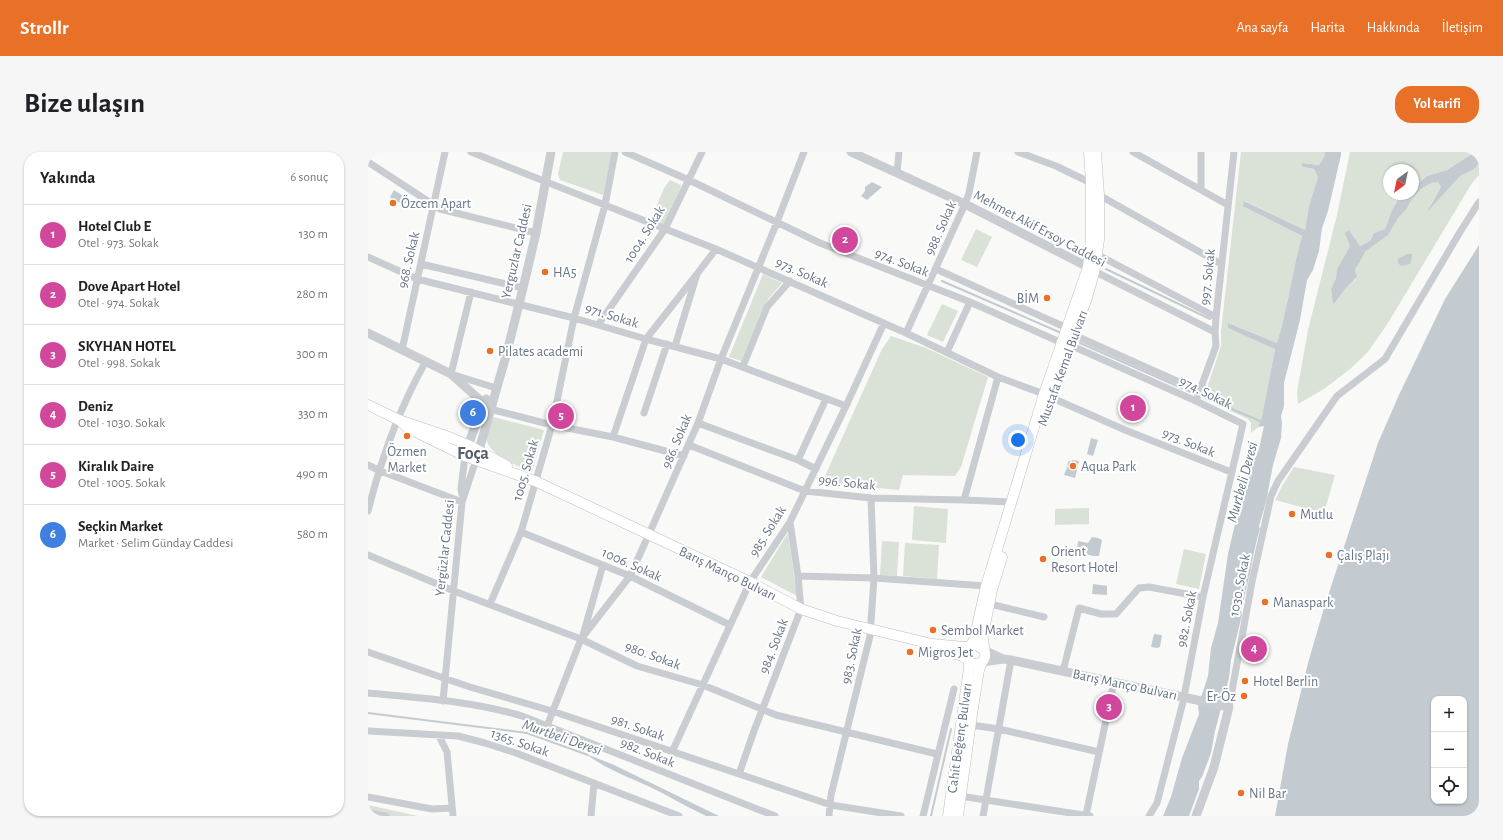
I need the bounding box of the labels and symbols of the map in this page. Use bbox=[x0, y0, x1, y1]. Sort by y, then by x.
north arrow bbox=[1383, 164, 1419, 200]
street label: Mehmet Akif Ersoy Caddesi bbox=[971, 188, 1108, 270]
place label: Özcem Apart bbox=[401, 194, 472, 211]
marker: Özcem Apart bbox=[388, 198, 398, 208]
street label: 988. Sokak bbox=[923, 199, 959, 258]
street label: Yerguzlar Caddesi bbox=[499, 202, 535, 300]
street label: 1004. Sokak bbox=[622, 203, 668, 265]
pin: 2 bbox=[832, 225, 858, 255]
street label: 968. Sokak bbox=[396, 230, 422, 290]
street label: 974. Sokak bbox=[873, 246, 931, 280]
street label: 997. Sokak bbox=[1198, 248, 1218, 306]
street label: 973. Sokak bbox=[773, 255, 831, 291]
place label: HA5 bbox=[553, 266, 577, 280]
marker: HA5 bbox=[540, 267, 550, 277]
place label: BİM bbox=[1017, 289, 1039, 306]
marker: BİM bbox=[1042, 293, 1052, 303]
street label: 971. Sokak bbox=[583, 301, 641, 331]
street label: Mustafa Kemal Bulvarı bbox=[1035, 309, 1090, 428]
place label: Pilates academi bbox=[498, 345, 583, 359]
marker: Pilates academi bbox=[485, 346, 495, 356]
street label: 974. Sokak bbox=[1177, 374, 1235, 412]
pin: 1 bbox=[1120, 393, 1146, 423]
pin: 6 bbox=[460, 398, 486, 428]
pin: 5 bbox=[548, 401, 574, 431]
street label: 986. Sokak bbox=[659, 412, 695, 471]
street label: 973. Sokak bbox=[1160, 426, 1218, 460]
your location bbox=[1008, 430, 1028, 450]
marker: Özmen Market bbox=[402, 431, 412, 441]
street label: 1005. Sokak bbox=[511, 437, 542, 503]
water label: Murtbeli Deresi bbox=[1225, 440, 1260, 524]
place label: Özmen Market bbox=[387, 442, 427, 475]
district label: Foça bbox=[457, 445, 489, 463]
place label: Aqua Park bbox=[1081, 460, 1137, 474]
marker: Aqua Park bbox=[1068, 461, 1078, 471]
street label: 996. Sokak bbox=[818, 473, 877, 493]
street label: Yergüzlar Caddesi bbox=[433, 499, 457, 597]
street label: 985. Sokak bbox=[747, 503, 789, 559]
place label: Mutlu bbox=[1300, 508, 1333, 522]
marker: Mutlu bbox=[1287, 509, 1297, 519]
street label: Barış Manço Bulvarı bbox=[677, 544, 778, 603]
place label: Orient Resort Hotel bbox=[1051, 545, 1118, 575]
street label: 1006. Sokak bbox=[600, 546, 664, 585]
place label: Çalış Plajı bbox=[1337, 549, 1389, 563]
marker: Çalış Plajı bbox=[1324, 550, 1334, 560]
street label: 1030. Sokak bbox=[1227, 552, 1253, 617]
marker: Orient Resort Hotel bbox=[1038, 554, 1048, 564]
street label: 982. Sokak bbox=[1175, 589, 1199, 649]
place label: Manaspark bbox=[1273, 596, 1334, 610]
marker: Manaspark bbox=[1260, 597, 1270, 607]
street label: 984. Sokak bbox=[757, 616, 791, 676]
place label: Sembol Market bbox=[941, 624, 1024, 638]
marker: Sembol Market bbox=[928, 625, 938, 635]
street label: 983. Sokak bbox=[839, 626, 865, 685]
pin: 4 bbox=[1241, 634, 1267, 664]
street label: 980. Sokak bbox=[623, 639, 683, 673]
place label: Migros Jet bbox=[918, 646, 974, 660]
marker: Migros Jet bbox=[905, 647, 915, 657]
street label: Barış Manço Bulvarı bbox=[1071, 667, 1178, 703]
place label: Hotel Berlin bbox=[1253, 675, 1318, 689]
marker: Hotel Berlin bbox=[1240, 676, 1250, 686]
street label: Cahit Beğenç Bulvarı bbox=[945, 682, 975, 794]
place label: Er-Öz bbox=[1206, 687, 1236, 704]
marker: Er-Öz bbox=[1239, 691, 1249, 701]
pin: 3 bbox=[1096, 692, 1122, 722]
street label: 981. Sokak bbox=[609, 712, 667, 744]
water label: Murtbeli Deresi bbox=[520, 717, 603, 758]
street label: 1365. Sokak bbox=[489, 726, 551, 760]
street label: 982. Sokak bbox=[618, 736, 677, 770]
place label: Nil Bar bbox=[1249, 787, 1287, 801]
marker: Nil Bar bbox=[1236, 788, 1246, 798]

